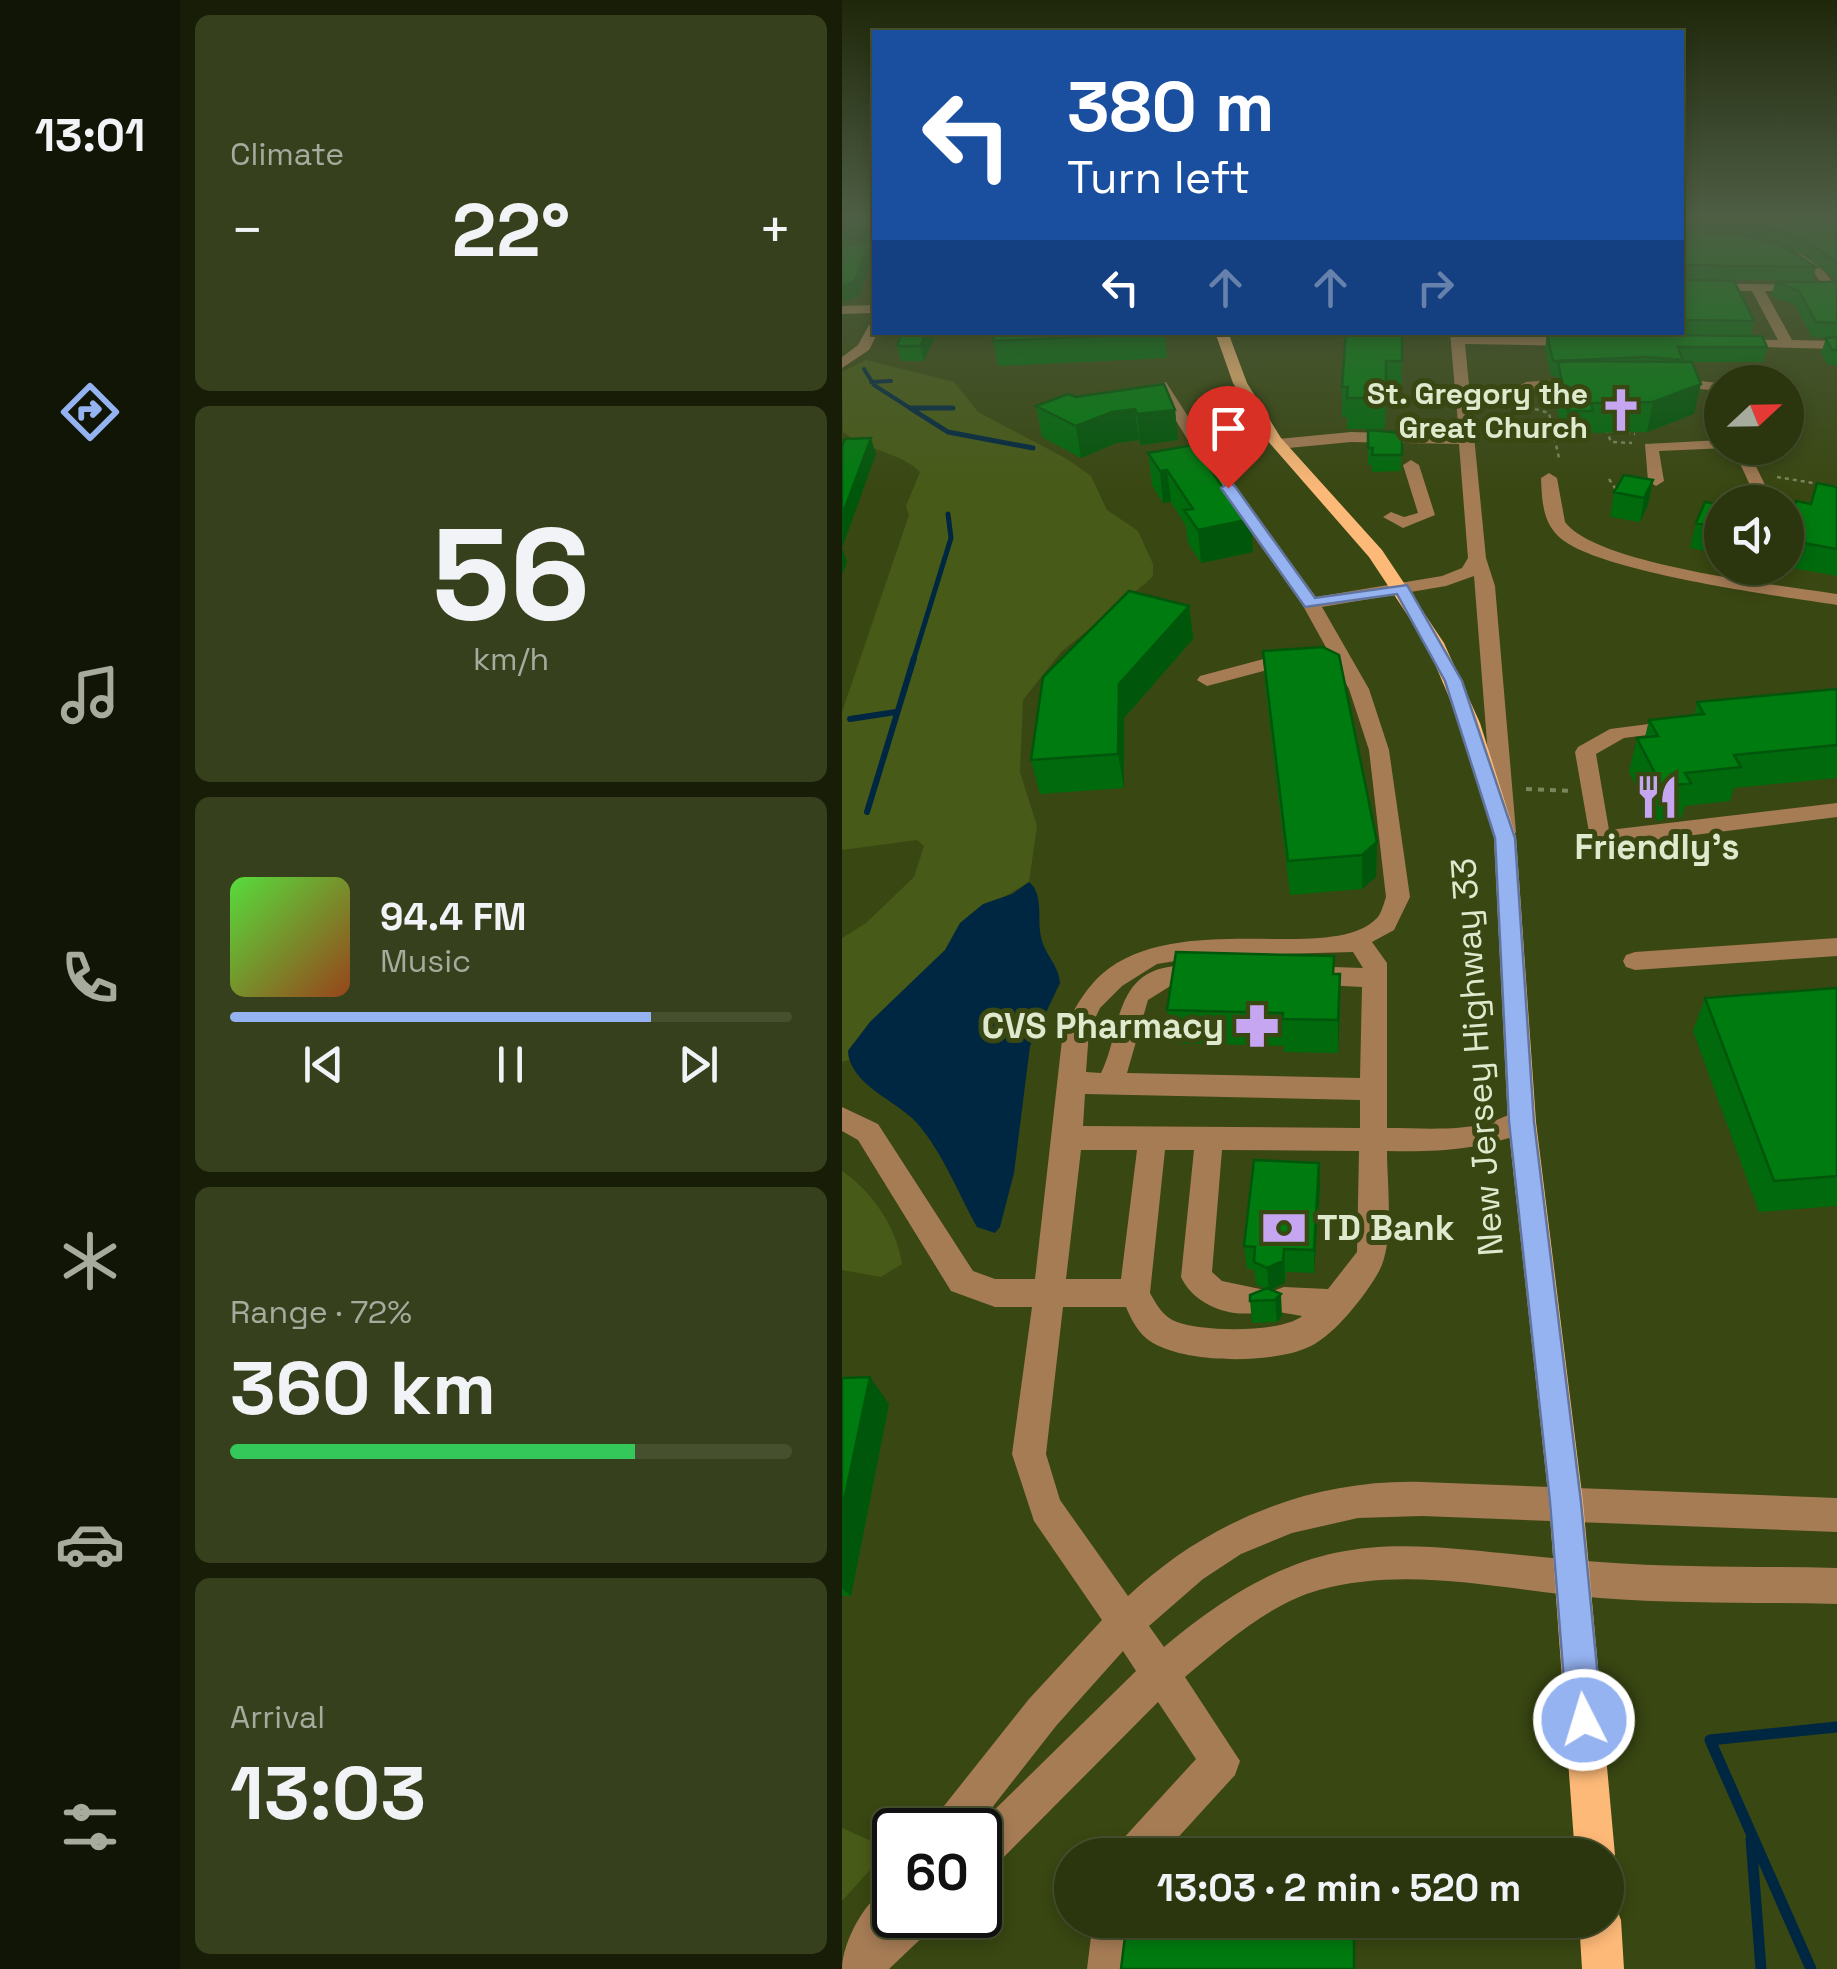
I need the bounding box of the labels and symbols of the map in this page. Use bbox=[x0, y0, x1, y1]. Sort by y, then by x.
north arrow bbox=[1704, 365, 1804, 465]
place label: St. Gregory the Great Church bbox=[1367, 374, 1588, 447]
pin bbox=[1186, 386, 1271, 489]
church icon: St. Gregory the Great Church bbox=[1597, 386, 1645, 434]
restaurant icon: Friendly's bbox=[1633, 773, 1681, 821]
place label: Friendly's bbox=[1574, 825, 1740, 869]
street label: New Jersey Highway 33 bbox=[1441, 856, 1513, 1258]
pharmacy icon: CVS Pharmacy bbox=[1233, 1002, 1281, 1050]
place label: CVS Pharmacy bbox=[982, 1004, 1224, 1048]
bank icon: TD Bank bbox=[1260, 1204, 1308, 1252]
place label: TD Bank bbox=[1317, 1206, 1455, 1250]
position arrow bbox=[1532, 1668, 1636, 1772]
speed limit sign: 60 bbox=[872, 1808, 1002, 1938]

